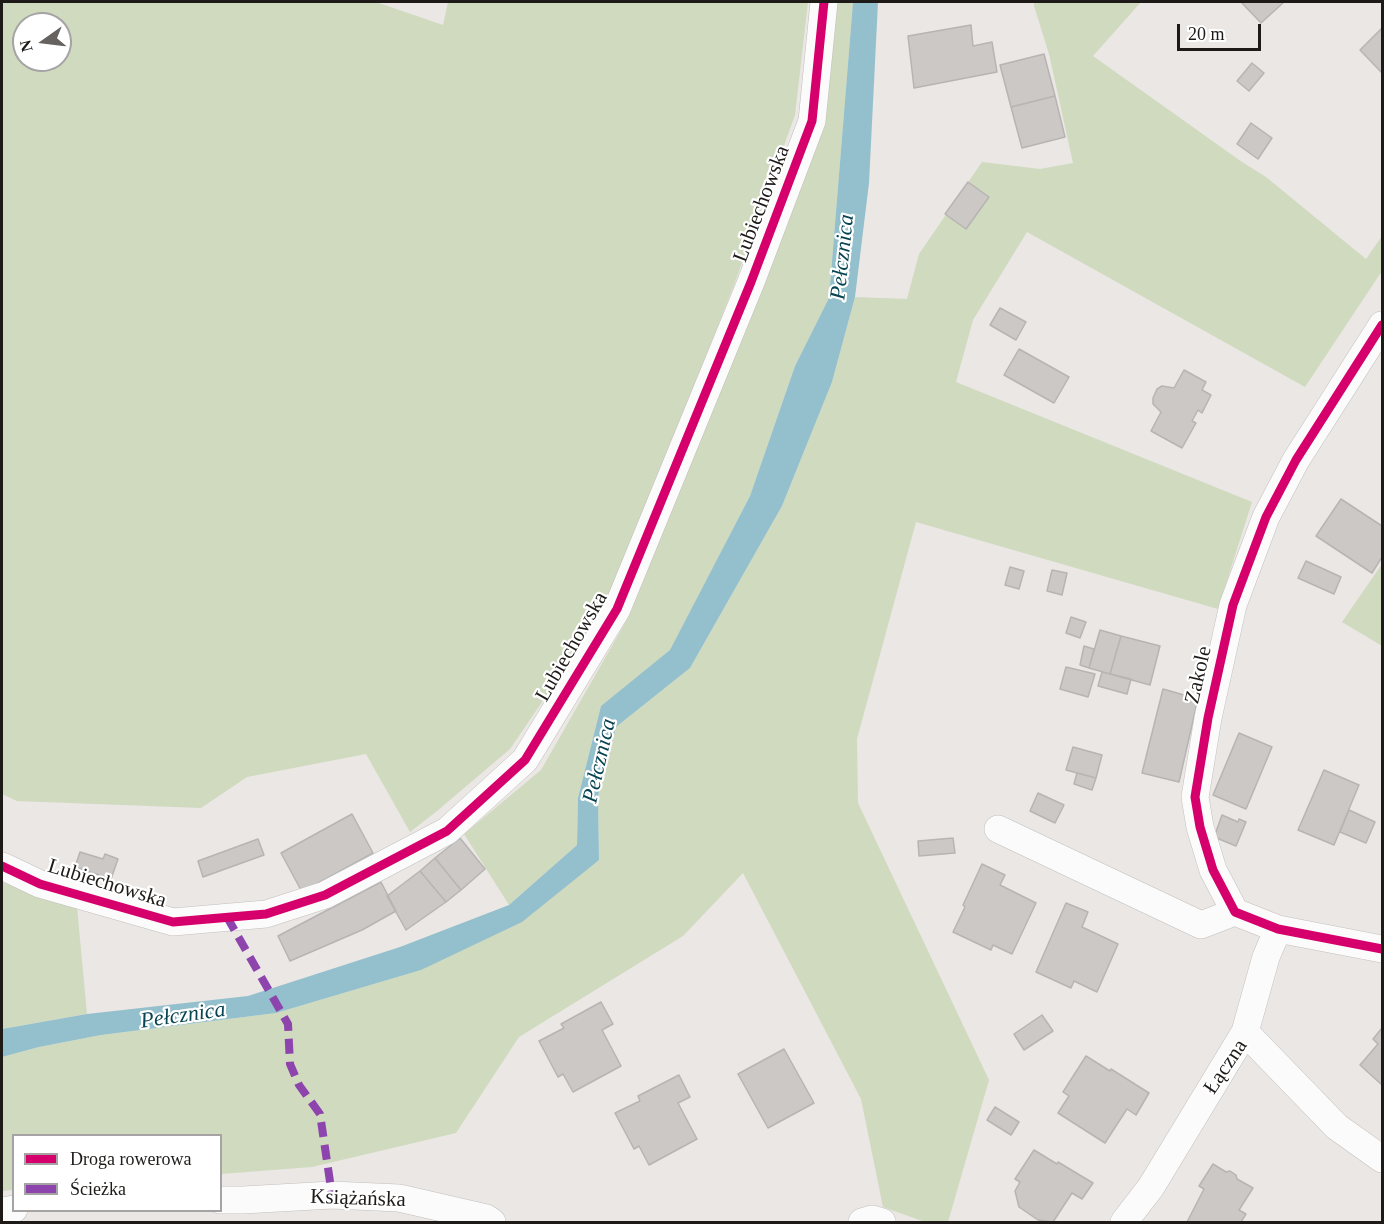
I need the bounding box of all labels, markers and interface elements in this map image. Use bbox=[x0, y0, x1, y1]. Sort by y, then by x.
north arrow bbox=[12, 12, 72, 72]
scale bar bbox=[1180, 12, 1264, 50]
text: 20 m bbox=[1188, 24, 1225, 44]
text: N bbox=[16, 38, 36, 54]
street label: Lubiechowska bbox=[728, 142, 796, 266]
water label: Pełcznica bbox=[825, 213, 861, 301]
street label: Lubiechowska bbox=[530, 588, 614, 706]
street label: Zakole bbox=[1180, 644, 1218, 706]
water label: Pełcznica bbox=[578, 716, 622, 806]
street label: Lubiechowska bbox=[45, 854, 169, 914]
water label: Pełcznica bbox=[139, 997, 227, 1035]
street label: Łączna bbox=[1199, 1035, 1253, 1099]
legend bbox=[12, 1134, 222, 1212]
text: Droga rowerowa bbox=[70, 1149, 191, 1169]
text: Ścieżka bbox=[70, 1179, 126, 1199]
street label: Książańska bbox=[310, 1185, 406, 1213]

